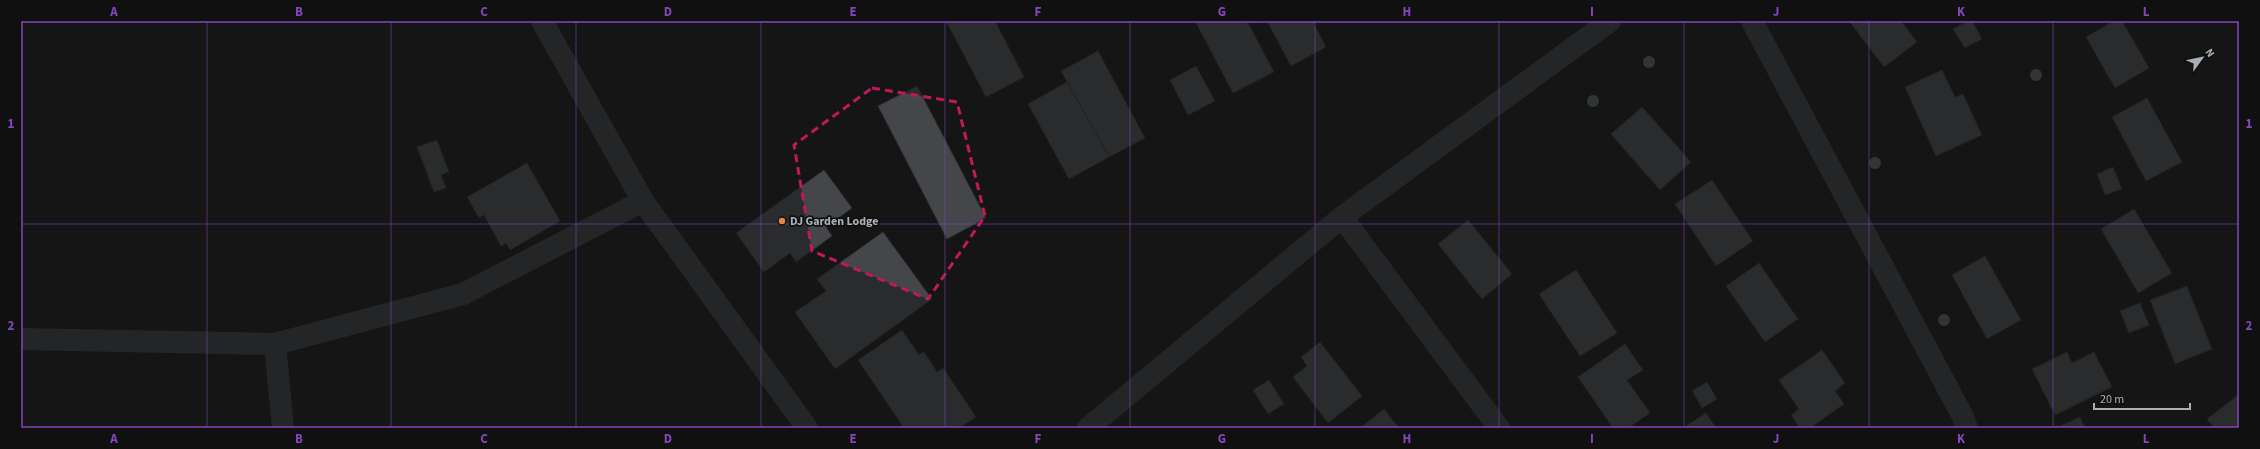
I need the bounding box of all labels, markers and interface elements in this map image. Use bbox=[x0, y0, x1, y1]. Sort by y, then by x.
text: A bbox=[109, 3, 118, 21]
text: B bbox=[295, 3, 303, 21]
text: C bbox=[480, 3, 488, 21]
text: D bbox=[664, 3, 672, 21]
text: E bbox=[849, 3, 857, 21]
text: F bbox=[1035, 3, 1042, 21]
text: G bbox=[1218, 3, 1226, 21]
text: H bbox=[1403, 3, 1411, 21]
text: I bbox=[1590, 3, 1594, 21]
text: J bbox=[1773, 3, 1779, 21]
text: K bbox=[1957, 3, 1966, 21]
text: L bbox=[2143, 3, 2150, 21]
north arrow bbox=[2182, 38, 2222, 78]
text: N bbox=[2202, 46, 2218, 60]
text: 1 bbox=[8, 115, 15, 133]
text: 1 bbox=[2246, 115, 2253, 133]
place label: DJ Garden Lodge bbox=[790, 213, 878, 230]
marker: DJ Garden Lodge bbox=[777, 216, 787, 226]
text: 2 bbox=[8, 317, 15, 335]
text: 2 bbox=[2246, 317, 2253, 335]
scale bar bbox=[2094, 385, 2190, 411]
text: 20 m bbox=[2100, 391, 2124, 408]
text: A bbox=[109, 430, 118, 448]
text: B bbox=[295, 430, 303, 448]
text: C bbox=[480, 430, 488, 448]
text: D bbox=[664, 430, 672, 448]
text: E bbox=[849, 430, 857, 448]
text: F bbox=[1035, 430, 1042, 448]
text: G bbox=[1218, 430, 1226, 448]
text: H bbox=[1403, 430, 1411, 448]
text: I bbox=[1590, 430, 1594, 448]
text: J bbox=[1773, 430, 1779, 448]
text: K bbox=[1957, 430, 1966, 448]
text: L bbox=[2143, 430, 2150, 448]

